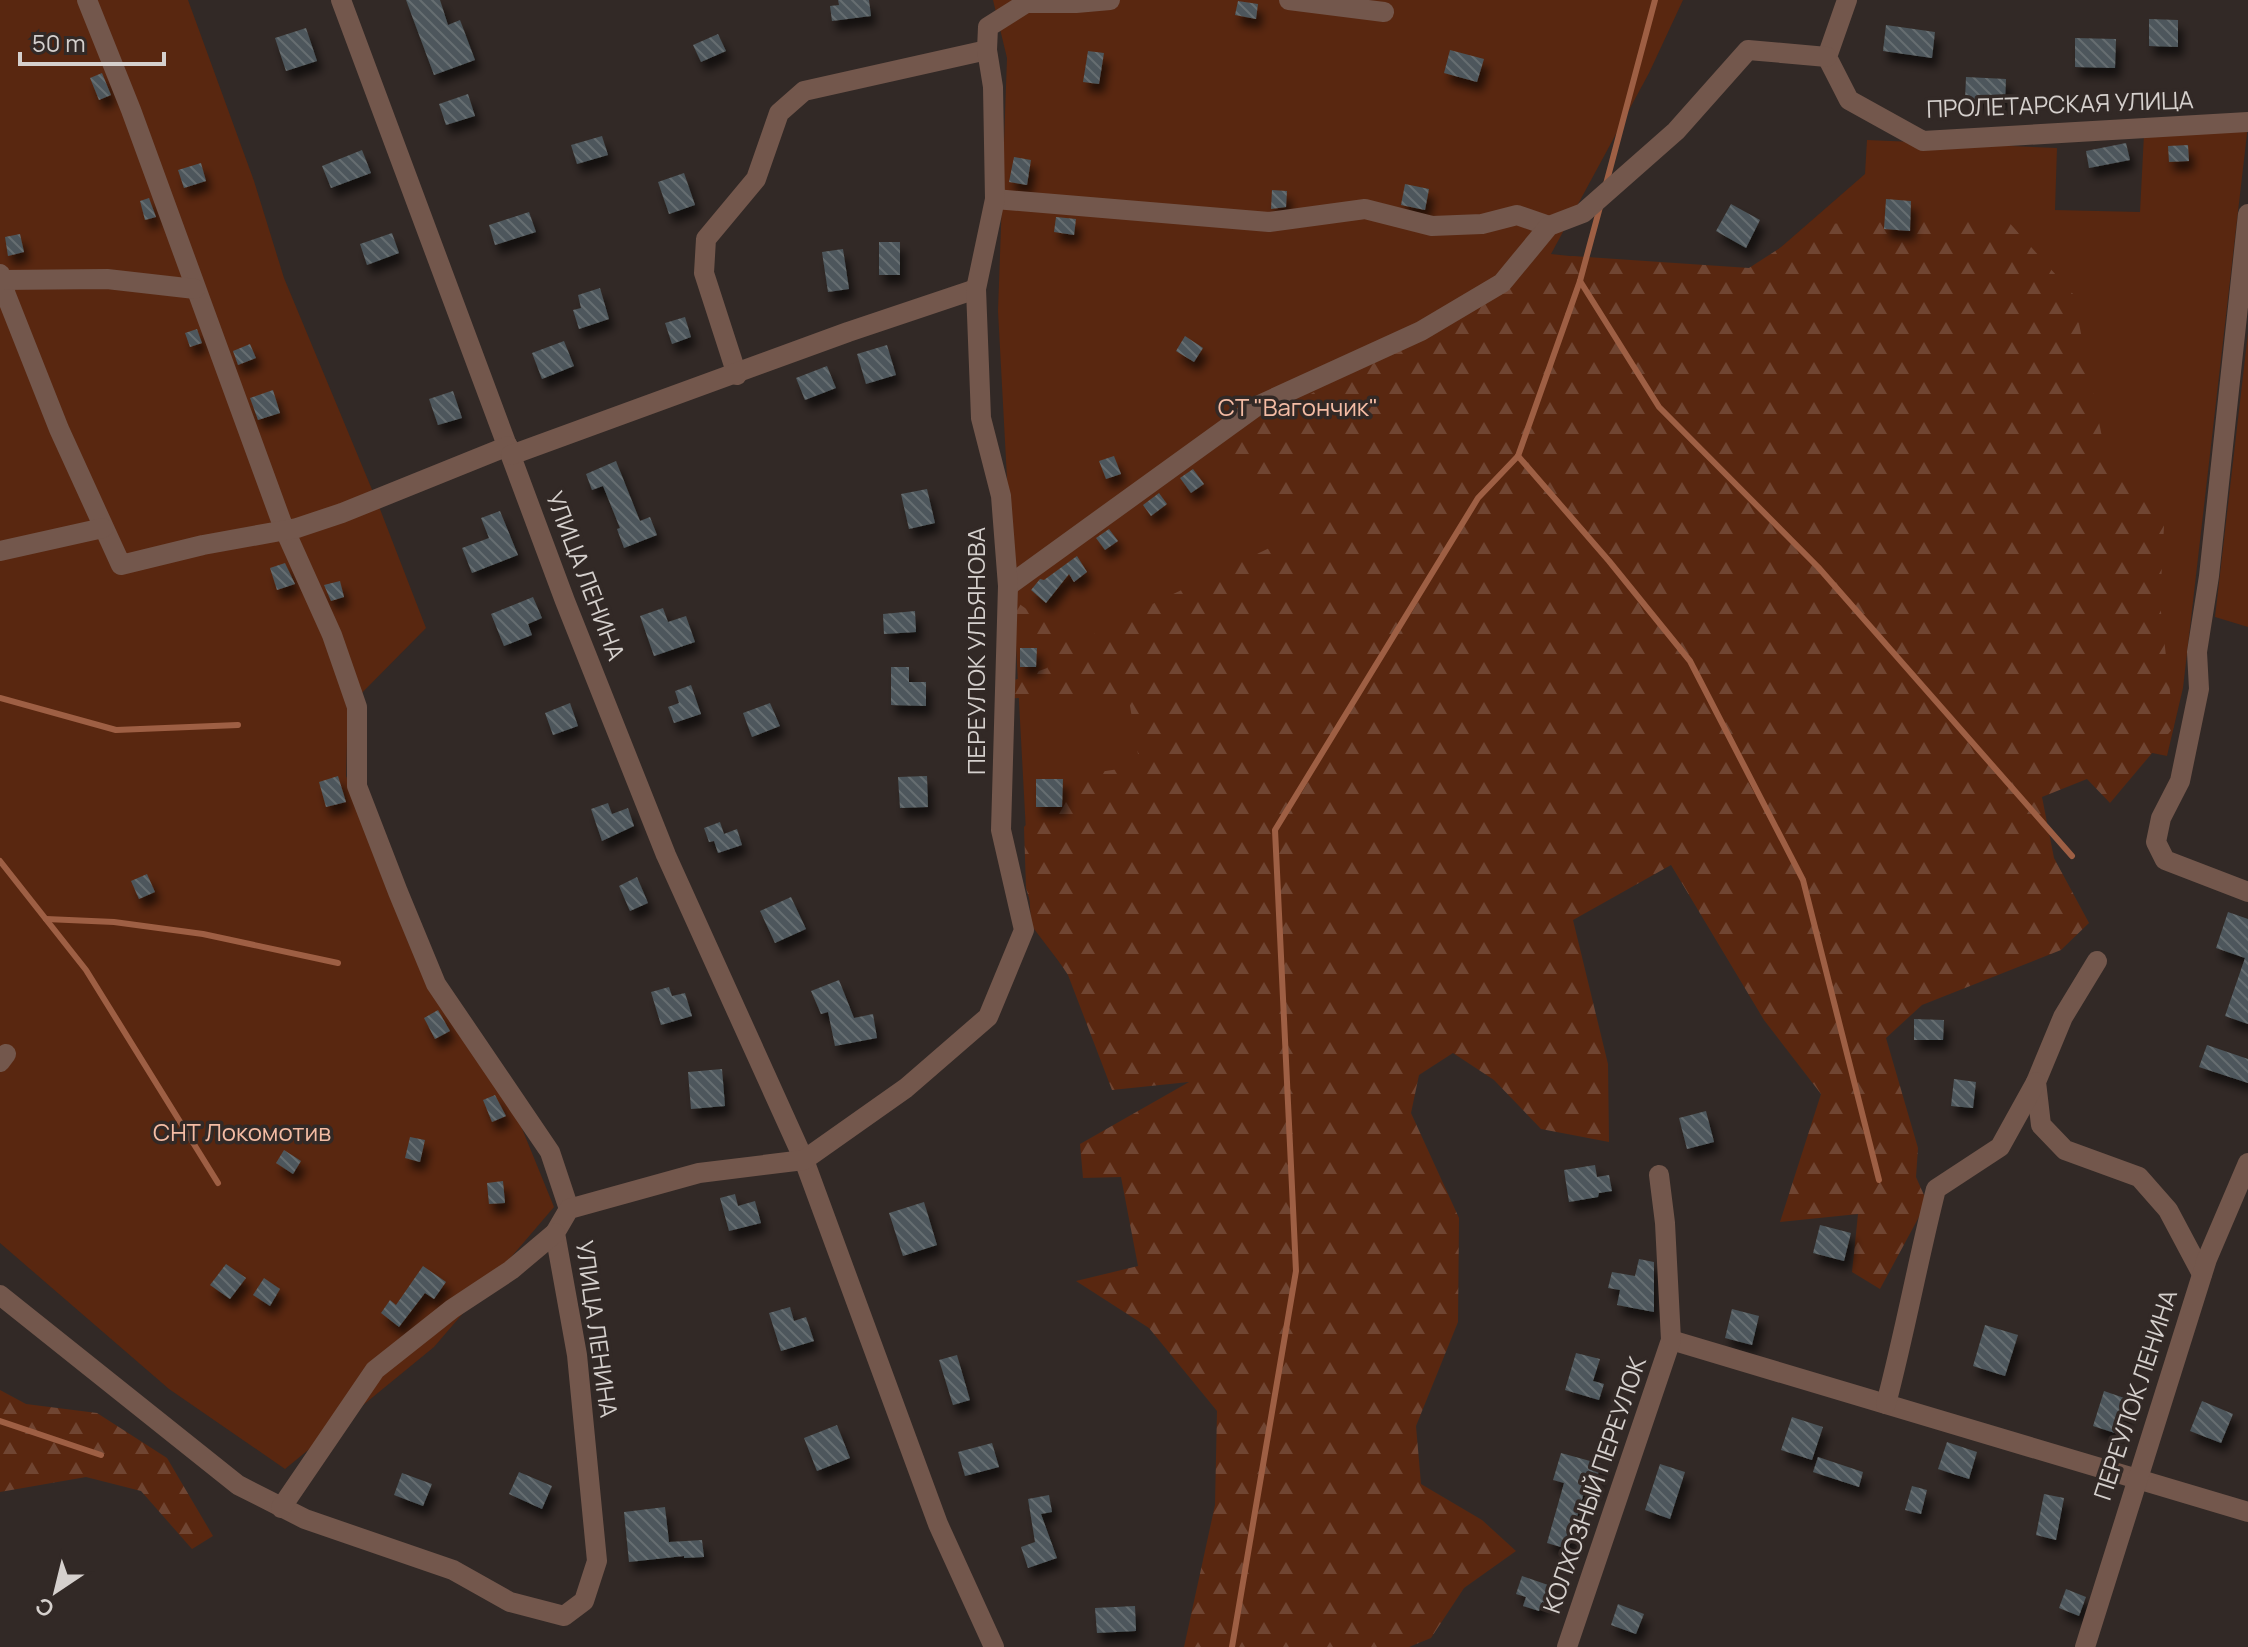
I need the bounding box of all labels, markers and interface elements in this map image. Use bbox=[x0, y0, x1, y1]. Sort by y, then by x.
scale bar bbox=[20, 16, 164, 66]
text: 50 m bbox=[32, 26, 86, 59]
street label: ПРОЛЕТАРСКАЯ УЛИЦА bbox=[1926, 82, 2194, 125]
park label: СТ "Вагончик" bbox=[1218, 390, 1378, 423]
street label: УЛИЦА ЛЕНИНА bbox=[539, 486, 634, 665]
street label: ПЕРЕУЛОК УЛЬЯНОВА bbox=[959, 527, 992, 775]
park label: СНТ Локомотив bbox=[153, 1115, 331, 1148]
street label: УЛИЦА ЛЕНИНА bbox=[569, 1238, 626, 1420]
street label: ПЕРЕУЛОК ЛЕНИНА bbox=[2085, 1285, 2184, 1504]
street label: КОЛХОЗНЫЙ ПЕРЕУЛОК bbox=[1534, 1351, 1653, 1617]
north arrow bbox=[16, 1551, 96, 1631]
text: С bbox=[29, 1590, 60, 1624]

